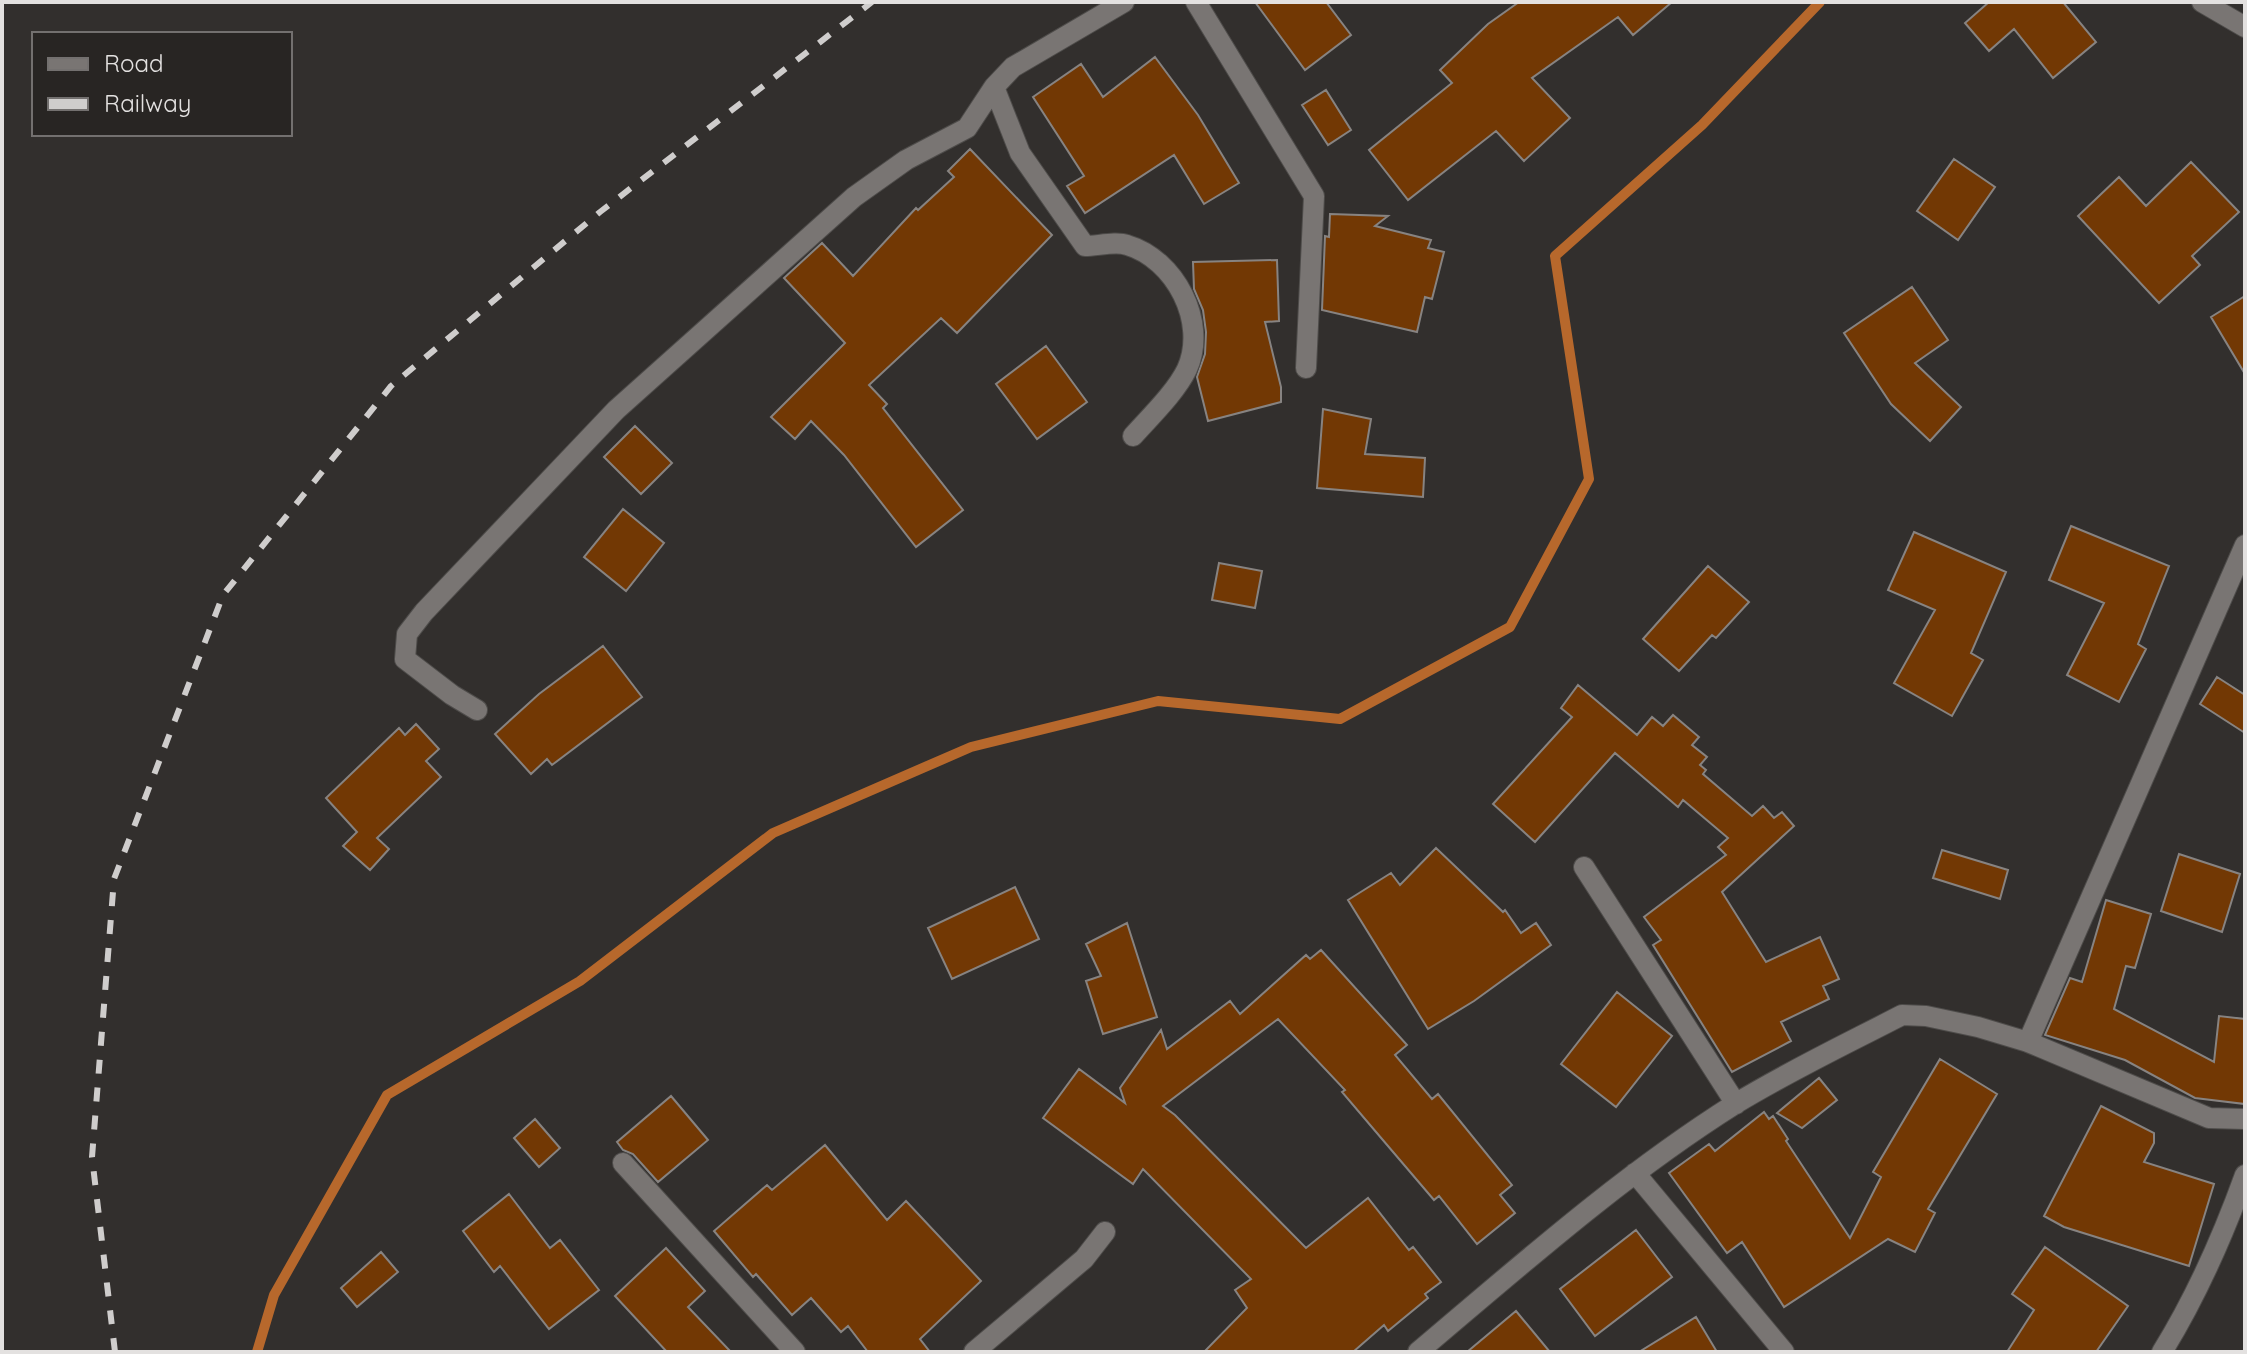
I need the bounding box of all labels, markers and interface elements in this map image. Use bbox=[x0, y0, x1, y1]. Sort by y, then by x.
legend bbox=[32, 32, 292, 136]
text: Road bbox=[104, 48, 164, 78]
text: Railway bbox=[104, 88, 191, 118]

